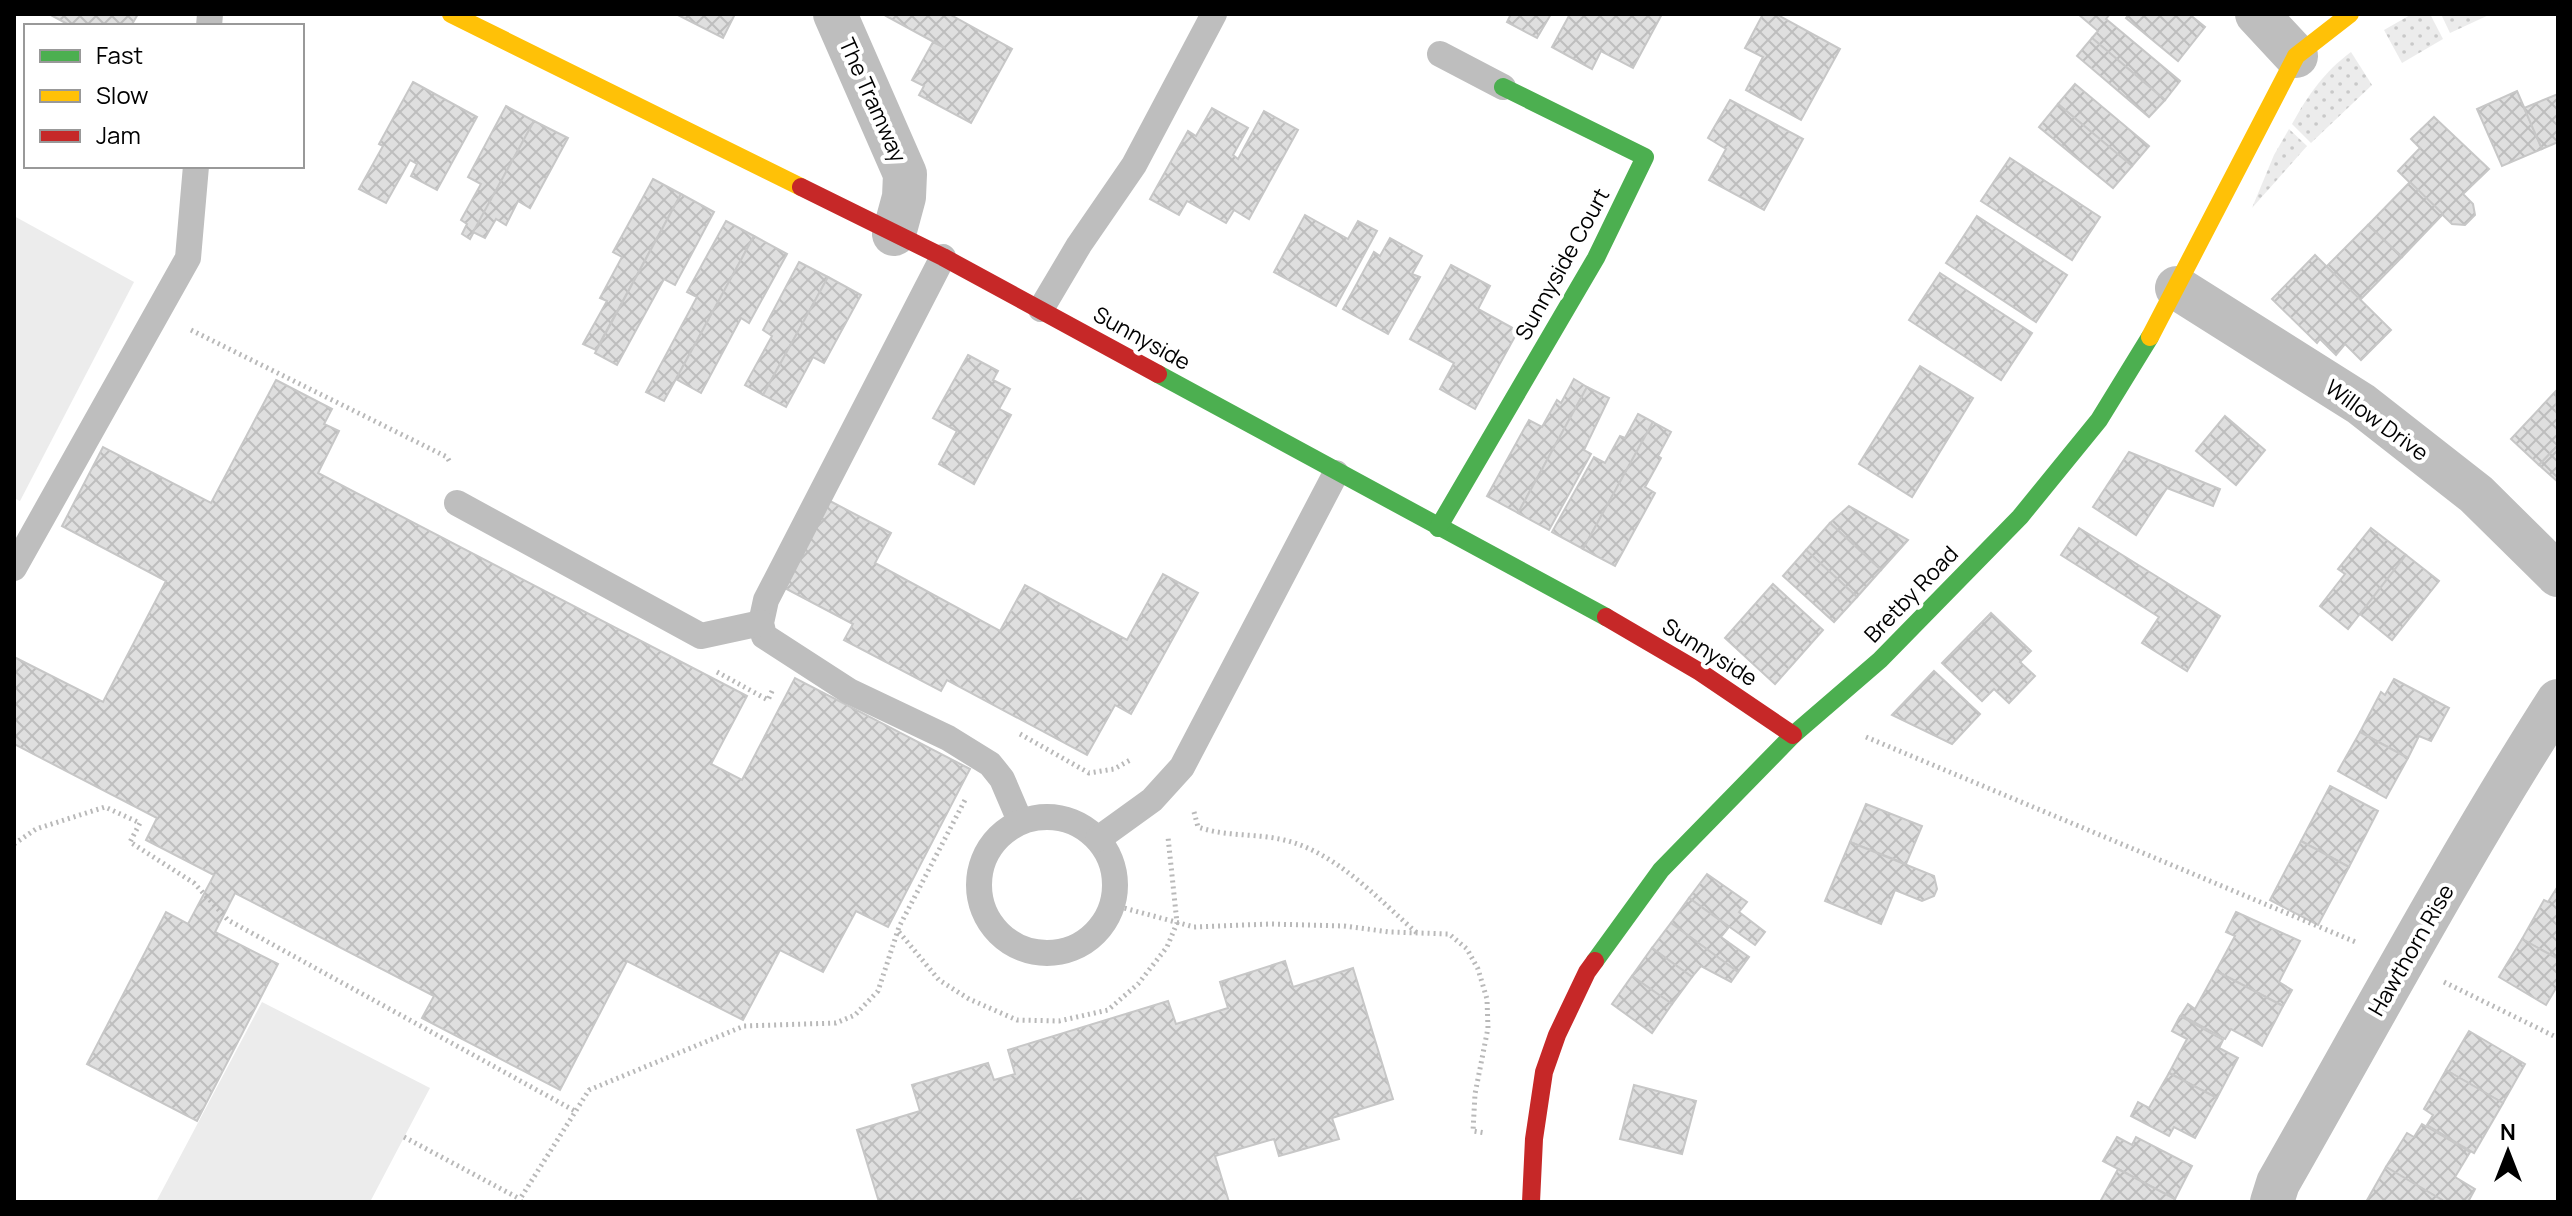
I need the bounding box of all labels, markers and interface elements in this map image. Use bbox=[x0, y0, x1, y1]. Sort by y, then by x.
legend bbox=[24, 24, 304, 168]
street label: The Tramway bbox=[832, 33, 914, 167]
text: Fast bbox=[96, 38, 143, 71]
text: Slow bbox=[96, 78, 149, 111]
text: Jam bbox=[96, 118, 141, 151]
street label: Sunnyside Court bbox=[1508, 182, 1616, 345]
street label: Sunnyside bbox=[1088, 299, 1196, 377]
street label: Willow Drive bbox=[2319, 372, 2435, 468]
street label: Bretby Road bbox=[1857, 539, 1965, 649]
street label: Sunnyside bbox=[1657, 611, 1763, 693]
street label: Hawthorn Rise bbox=[2361, 879, 2461, 1021]
north arrow bbox=[2468, 1112, 2548, 1192]
text: N bbox=[2500, 1117, 2516, 1147]

